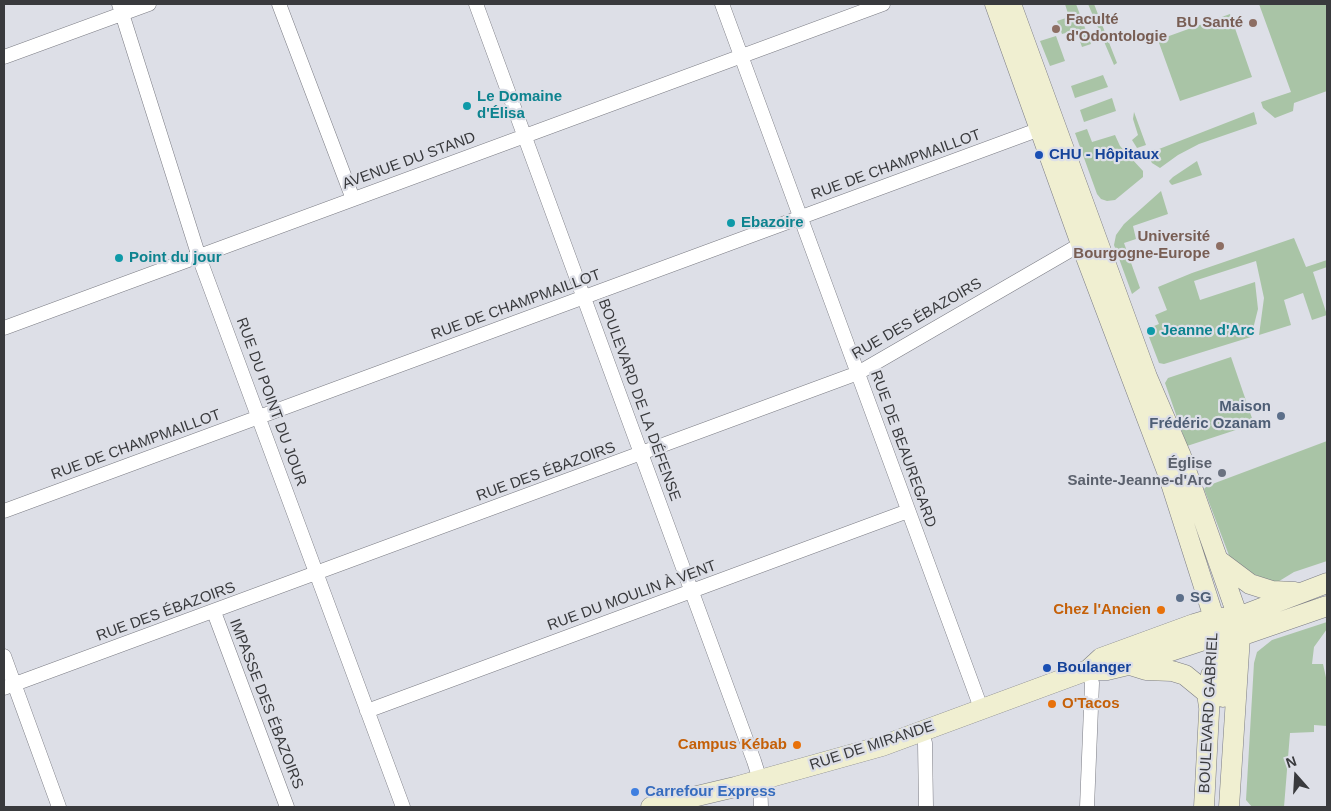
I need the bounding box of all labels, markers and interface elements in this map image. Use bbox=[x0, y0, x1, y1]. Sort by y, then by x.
place label: Faculté d'Odontologie bbox=[1066, 11, 1167, 46]
place label: BU Santé bbox=[1176, 14, 1243, 32]
marker: BU Santé bbox=[1247, 17, 1259, 29]
marker: Faculté d'Odontologie bbox=[1050, 23, 1062, 35]
place label: Le Domaine d'Élisa bbox=[477, 88, 562, 123]
marker: Le Domaine d'Élisa bbox=[461, 100, 473, 112]
street label: RUE DE CHAMPMAILLOT bbox=[809, 126, 983, 204]
street label: AVENUE DU STAND bbox=[340, 129, 478, 193]
place label: CHU - Hôpitaux bbox=[1049, 146, 1159, 164]
marker: CHU - Hôpitaux bbox=[1033, 149, 1045, 161]
place label: Ebazoire bbox=[741, 214, 804, 232]
marker: Ebazoire bbox=[725, 217, 737, 229]
place label: Université Bourgogne-Europe bbox=[1073, 228, 1210, 263]
marker: Université Bourgogne-Europe bbox=[1214, 240, 1226, 252]
place label: Point du jour bbox=[129, 249, 221, 267]
marker: Point du jour bbox=[113, 252, 125, 264]
street label: RUE DE CHAMPMAILLOT bbox=[429, 266, 603, 344]
street label: RUE DES ÉBAZOIRS bbox=[849, 275, 985, 363]
street label: BOULEVARD DE LA DÉFENSE bbox=[594, 296, 684, 504]
street label: RUE DU POINT DU JOUR bbox=[232, 315, 310, 489]
place label: Jeanne d'Arc bbox=[1161, 322, 1255, 340]
marker: Jeanne d'Arc bbox=[1145, 325, 1157, 337]
street label: RUE DE BEAUREGARD bbox=[866, 368, 940, 530]
place label: Maison Frédéric Ozanam bbox=[1149, 398, 1271, 433]
street label: RUE DE CHAMPMAILLOT bbox=[49, 406, 223, 484]
marker: Maison Frédéric Ozanam bbox=[1275, 410, 1287, 422]
street label: RUE DES ÉBAZOIRS bbox=[474, 438, 618, 506]
place label: Église Sainte-Jeanne-d'Arc bbox=[1068, 455, 1212, 490]
marker: Église Sainte-Jeanne-d'Arc bbox=[1216, 467, 1228, 479]
street label: RUE DU MOULIN À VENT bbox=[545, 557, 719, 635]
street label: RUE DES ÉBAZOIRS bbox=[94, 578, 238, 646]
place label: SG bbox=[1190, 589, 1212, 607]
marker: SG bbox=[1174, 592, 1186, 604]
place label: Chez l'Ancien bbox=[1053, 601, 1151, 619]
marker: Chez l'Ancien bbox=[1155, 604, 1167, 616]
street label: IMPASSE DES ÉBAZOIRS bbox=[225, 616, 307, 792]
street label: BOULEVARD GABRIEL bbox=[1196, 632, 1222, 794]
place label: Boulanger bbox=[1057, 659, 1131, 677]
marker: Boulanger bbox=[1041, 662, 1053, 674]
place label: O'Tacos bbox=[1062, 695, 1119, 713]
marker: O'Tacos bbox=[1046, 698, 1058, 710]
street label: RUE DE MIRANDE bbox=[807, 717, 937, 775]
place label: Campus Kébab bbox=[678, 736, 787, 754]
marker: Campus Kébab bbox=[791, 739, 803, 751]
north arrow bbox=[1271, 751, 1321, 801]
text: N bbox=[1284, 753, 1299, 771]
place label: Carrefour Express bbox=[645, 783, 776, 801]
marker: Carrefour Express bbox=[629, 786, 641, 798]

